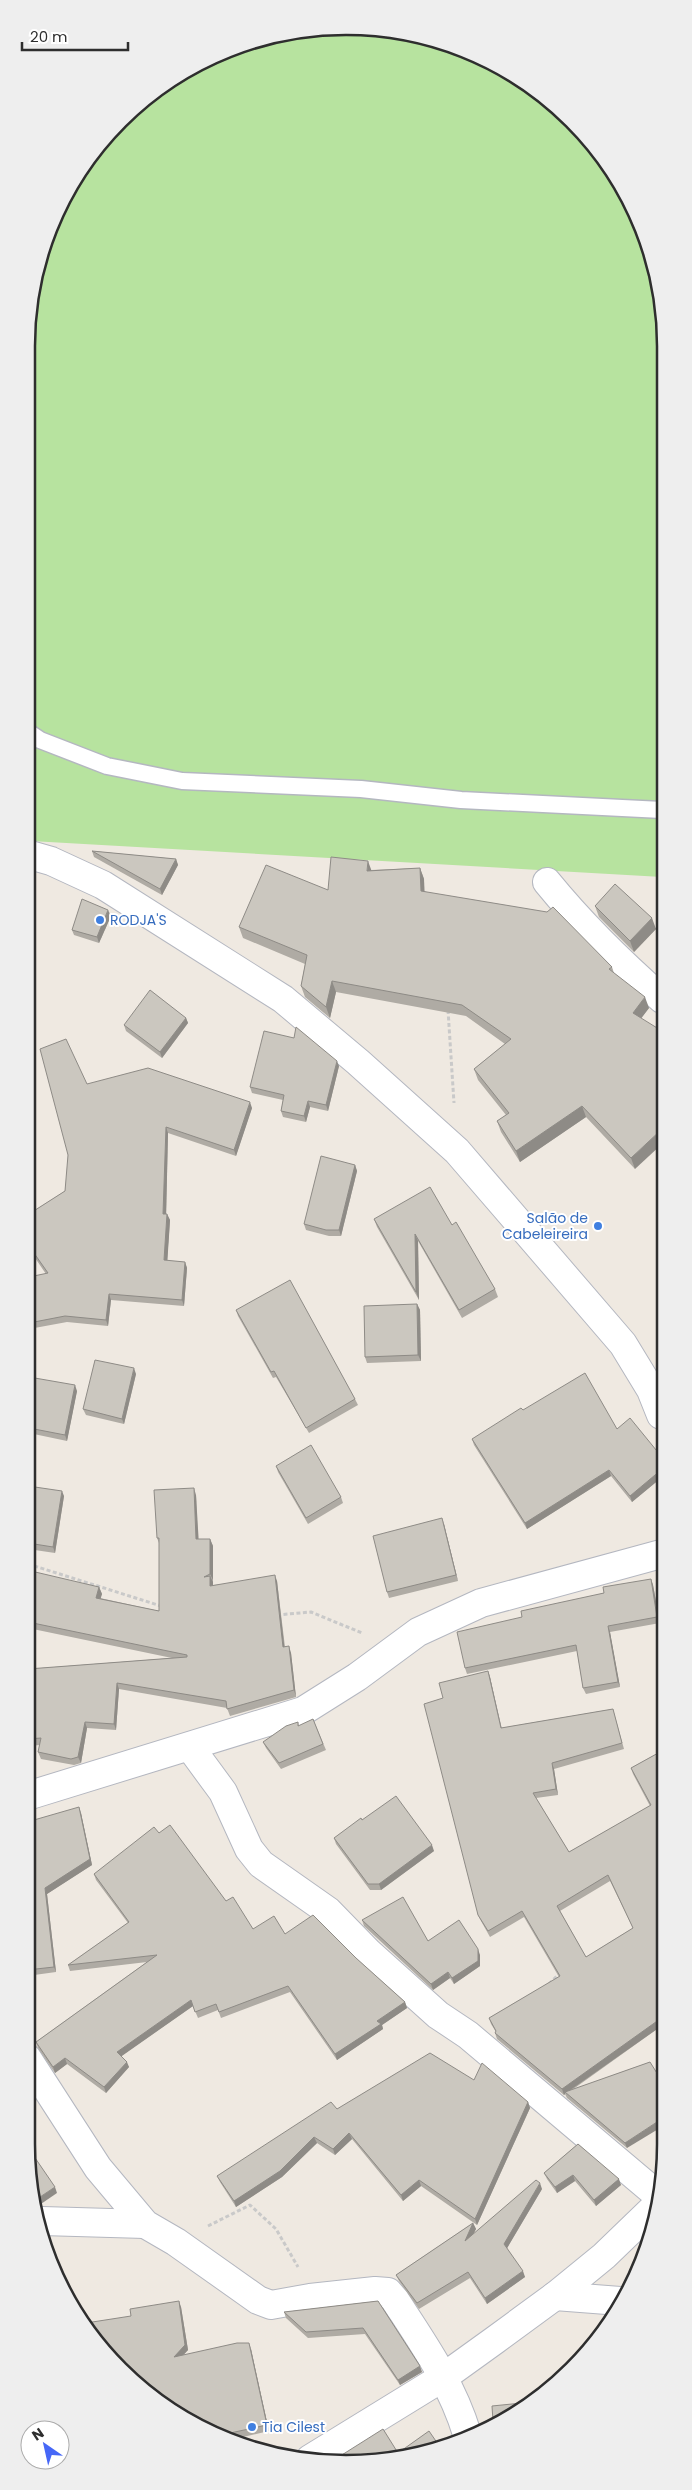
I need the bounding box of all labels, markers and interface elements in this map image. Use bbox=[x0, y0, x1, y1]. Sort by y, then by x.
scale bar bbox=[22, 20, 129, 52]
text: 20 m bbox=[30, 26, 68, 47]
place label: RODJA'S bbox=[110, 910, 167, 930]
marker: RODJA'S bbox=[94, 914, 106, 926]
place label: Salão de Cabeleireira bbox=[502, 1208, 588, 1244]
marker: Salão de Cabeleireira bbox=[592, 1220, 604, 1232]
place label: Tia Cilest bbox=[262, 2417, 325, 2437]
north arrow bbox=[20, 2420, 70, 2470]
marker: Tia Cilest bbox=[246, 2421, 258, 2433]
text: N bbox=[28, 2423, 48, 2445]

